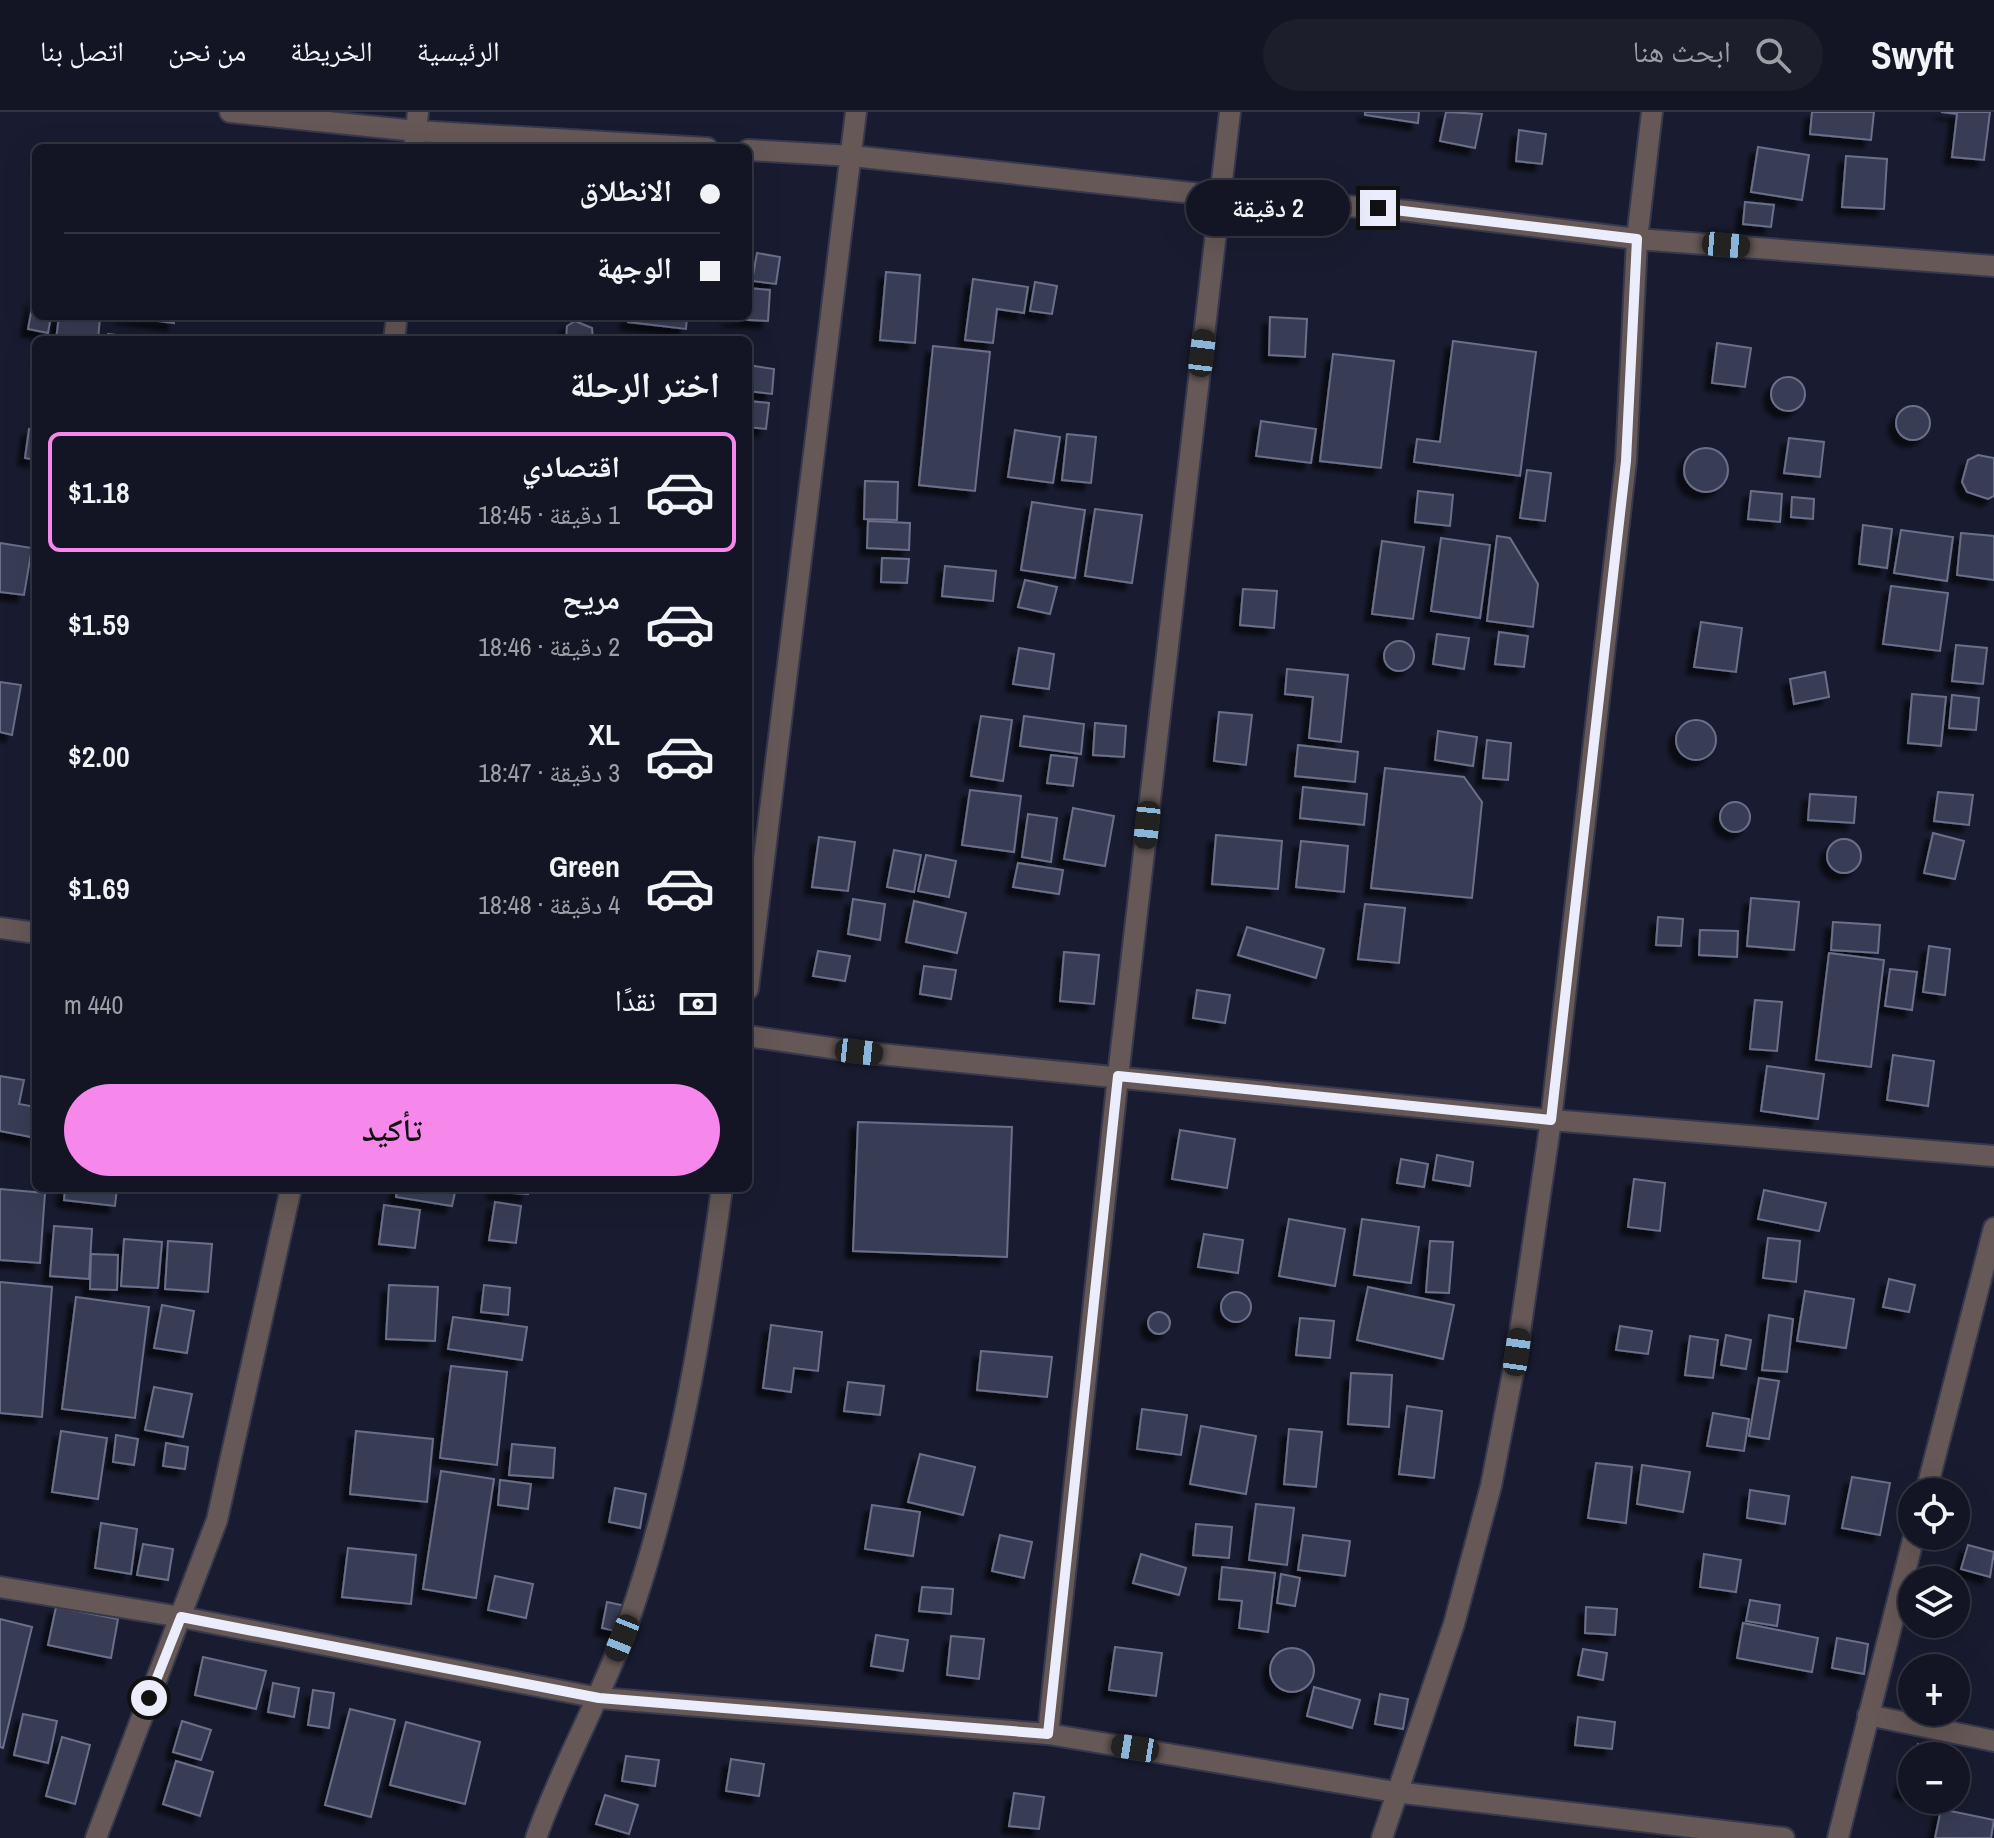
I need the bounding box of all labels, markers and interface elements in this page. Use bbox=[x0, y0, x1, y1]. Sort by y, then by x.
search box bbox=[1263, 19, 1823, 91]
text: Swyft bbox=[1871, 30, 1954, 81]
text: ابحث هنا bbox=[1633, 31, 1731, 71]
text: اتصل بنا bbox=[40, 32, 124, 70]
text: من نحن bbox=[168, 32, 246, 70]
text: الخريطة bbox=[290, 32, 373, 70]
text: الرئيسية bbox=[417, 32, 500, 70]
icon: search bbox=[1751, 33, 1795, 77]
text: الانطلاق bbox=[579, 170, 672, 210]
callout: 2 دقيقة bbox=[1186, 180, 1350, 236]
text: 2 دقيقة bbox=[1232, 190, 1304, 225]
route end bbox=[1360, 190, 1396, 226]
car bbox=[1701, 231, 1751, 259]
text: الوجهة bbox=[597, 247, 672, 287]
car bbox=[1187, 328, 1217, 378]
text: اختر الرحلة bbox=[570, 360, 720, 408]
text: اقتصادي bbox=[522, 446, 620, 486]
icon: car bbox=[644, 456, 716, 528]
text: $1.18 bbox=[68, 472, 130, 512]
text: 1 دقيقة · 18:45 bbox=[478, 497, 620, 532]
text: مريح bbox=[562, 578, 620, 618]
icon: car bbox=[644, 588, 716, 660]
text: $1.59 bbox=[68, 604, 130, 644]
text: 2 دقيقة · 18:46 bbox=[478, 629, 620, 664]
text: XL bbox=[589, 714, 620, 754]
icon: car bbox=[644, 720, 716, 792]
text: $2.00 bbox=[68, 736, 130, 776]
text: 3 دقيقة · 18:47 bbox=[478, 755, 620, 790]
car bbox=[1133, 800, 1161, 850]
text: Green bbox=[549, 846, 620, 886]
icon: car bbox=[644, 852, 716, 924]
text: $1.69 bbox=[68, 868, 130, 908]
text: 4 دقيقة · 18:48 bbox=[478, 887, 620, 922]
text: نقدًا bbox=[615, 980, 656, 1020]
icon: cash bbox=[676, 982, 720, 1026]
text: 440 m bbox=[64, 987, 123, 1022]
car bbox=[834, 1038, 884, 1066]
button: تأكيد bbox=[64, 1084, 720, 1176]
car bbox=[1502, 1327, 1532, 1377]
map controls bbox=[1898, 1478, 1970, 1814]
button: locate bbox=[1898, 1478, 1970, 1550]
button: layers bbox=[1898, 1566, 1970, 1638]
car bbox=[602, 1611, 642, 1665]
button: + bbox=[1898, 1654, 1970, 1726]
route start bbox=[131, 1680, 167, 1716]
car bbox=[1109, 1732, 1161, 1764]
button: − bbox=[1898, 1742, 1970, 1814]

